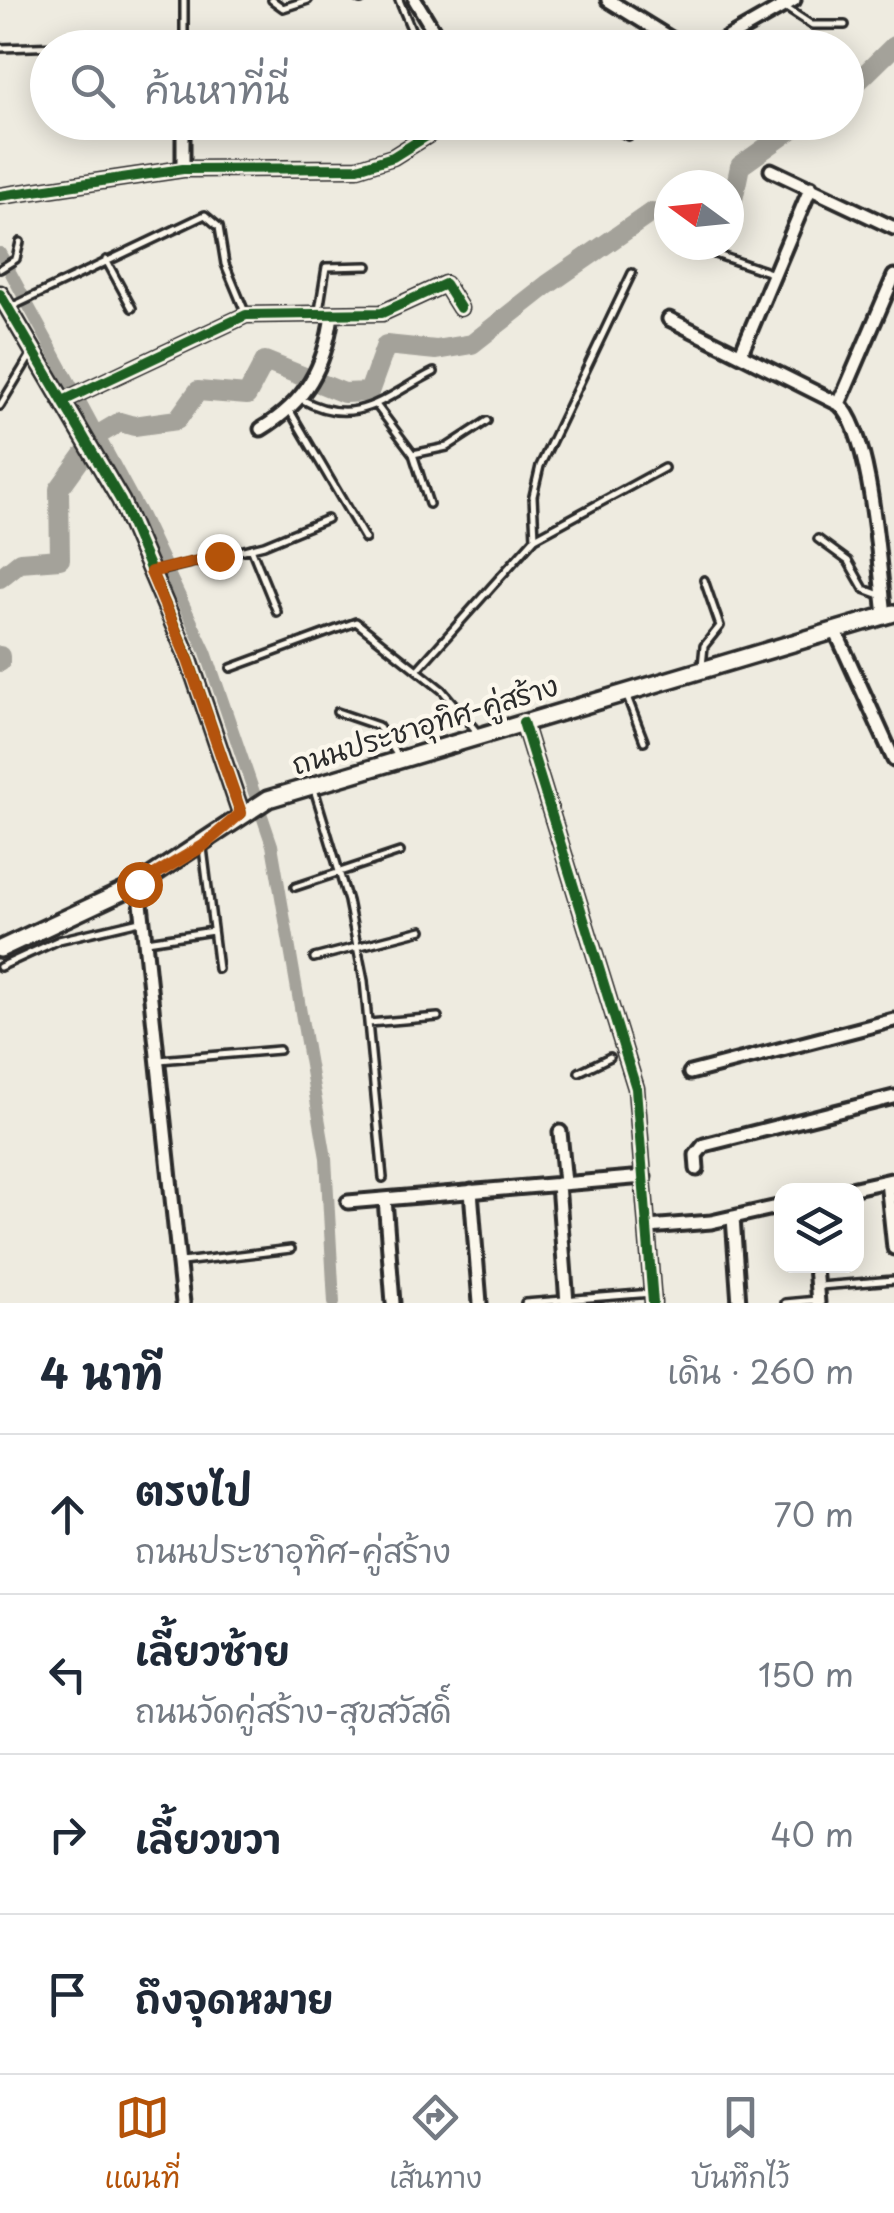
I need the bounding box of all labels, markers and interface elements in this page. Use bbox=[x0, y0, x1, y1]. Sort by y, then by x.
search box bbox=[30, 30, 864, 140]
icon: search bbox=[65, 58, 120, 113]
text: ค้นหาที่นี่ bbox=[145, 60, 289, 117]
north arrow bbox=[654, 170, 744, 260]
route end bbox=[197, 534, 243, 580]
street label: ถนนประชาอุทิศ-คู่สร้าง bbox=[286, 663, 563, 785]
route start bbox=[117, 862, 163, 908]
map controls bbox=[774, 1183, 864, 1273]
button: layers bbox=[774, 1183, 864, 1273]
text: 4 นาที bbox=[40, 1340, 163, 1403]
text: เดิน · 260 m bbox=[667, 1347, 854, 1395]
text: ตรงไป bbox=[135, 1461, 252, 1518]
icon: ahead bbox=[40, 1487, 95, 1542]
text: 70 m bbox=[774, 1490, 854, 1538]
text: ถนนประชาอุทิศ-คู่สร้าง bbox=[135, 1526, 451, 1574]
text: เลี้ยวซ้าย bbox=[135, 1621, 290, 1678]
icon: left bbox=[40, 1647, 95, 1702]
text: 150 m bbox=[758, 1650, 854, 1698]
text: ถนนวัดคู่สร้าง-สุขสวัสดิ์ bbox=[135, 1686, 452, 1734]
icon: right bbox=[40, 1807, 95, 1862]
text: เลี้ยวขวา bbox=[135, 1809, 281, 1866]
text: 40 m bbox=[770, 1810, 854, 1858]
icon: arrive bbox=[40, 1967, 95, 2022]
text: ถึงจุดหมาย bbox=[135, 1969, 333, 2026]
tab: แผนที่ bbox=[105, 2090, 180, 2199]
tab: เส้นทาง bbox=[389, 2090, 482, 2199]
tab: บันทึกไว้ bbox=[691, 2090, 789, 2199]

